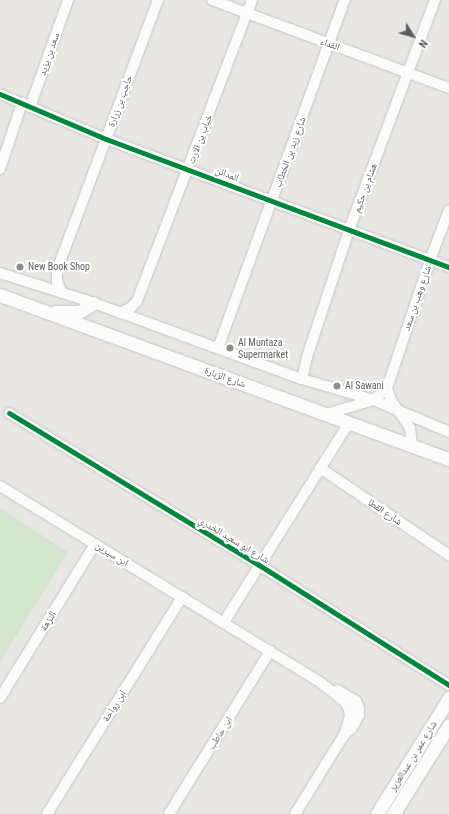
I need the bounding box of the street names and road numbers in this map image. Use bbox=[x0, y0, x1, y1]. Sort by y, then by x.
street label: سعد بن يزيد bbox=[36, 31, 62, 77]
street label: الفداء bbox=[319, 35, 341, 53]
street label: حاجب بن زرارة bbox=[105, 73, 135, 129]
street label: خباب بن الارت bbox=[185, 113, 215, 165]
street label: شارع زيد بن الخطاب bbox=[272, 115, 308, 189]
street label: هشام بن حكيم bbox=[350, 161, 380, 215]
street label: المدائن bbox=[213, 164, 241, 184]
street label: شارع وهب بن سعد bbox=[400, 264, 434, 332]
street label: شارع الزبارة bbox=[203, 364, 247, 390]
street label: شارع القطا bbox=[366, 496, 404, 528]
street label: شارع ابو سعيد الخدري bbox=[196, 514, 272, 566]
street label: ابن سيرين bbox=[93, 539, 131, 569]
street label: النزهة bbox=[37, 609, 59, 633]
street label: ابن رواحة bbox=[100, 688, 128, 724]
street label: ابن حاطب bbox=[205, 714, 235, 752]
street label: شارع عمر بن عبدالعزيز bbox=[387, 719, 439, 793]

